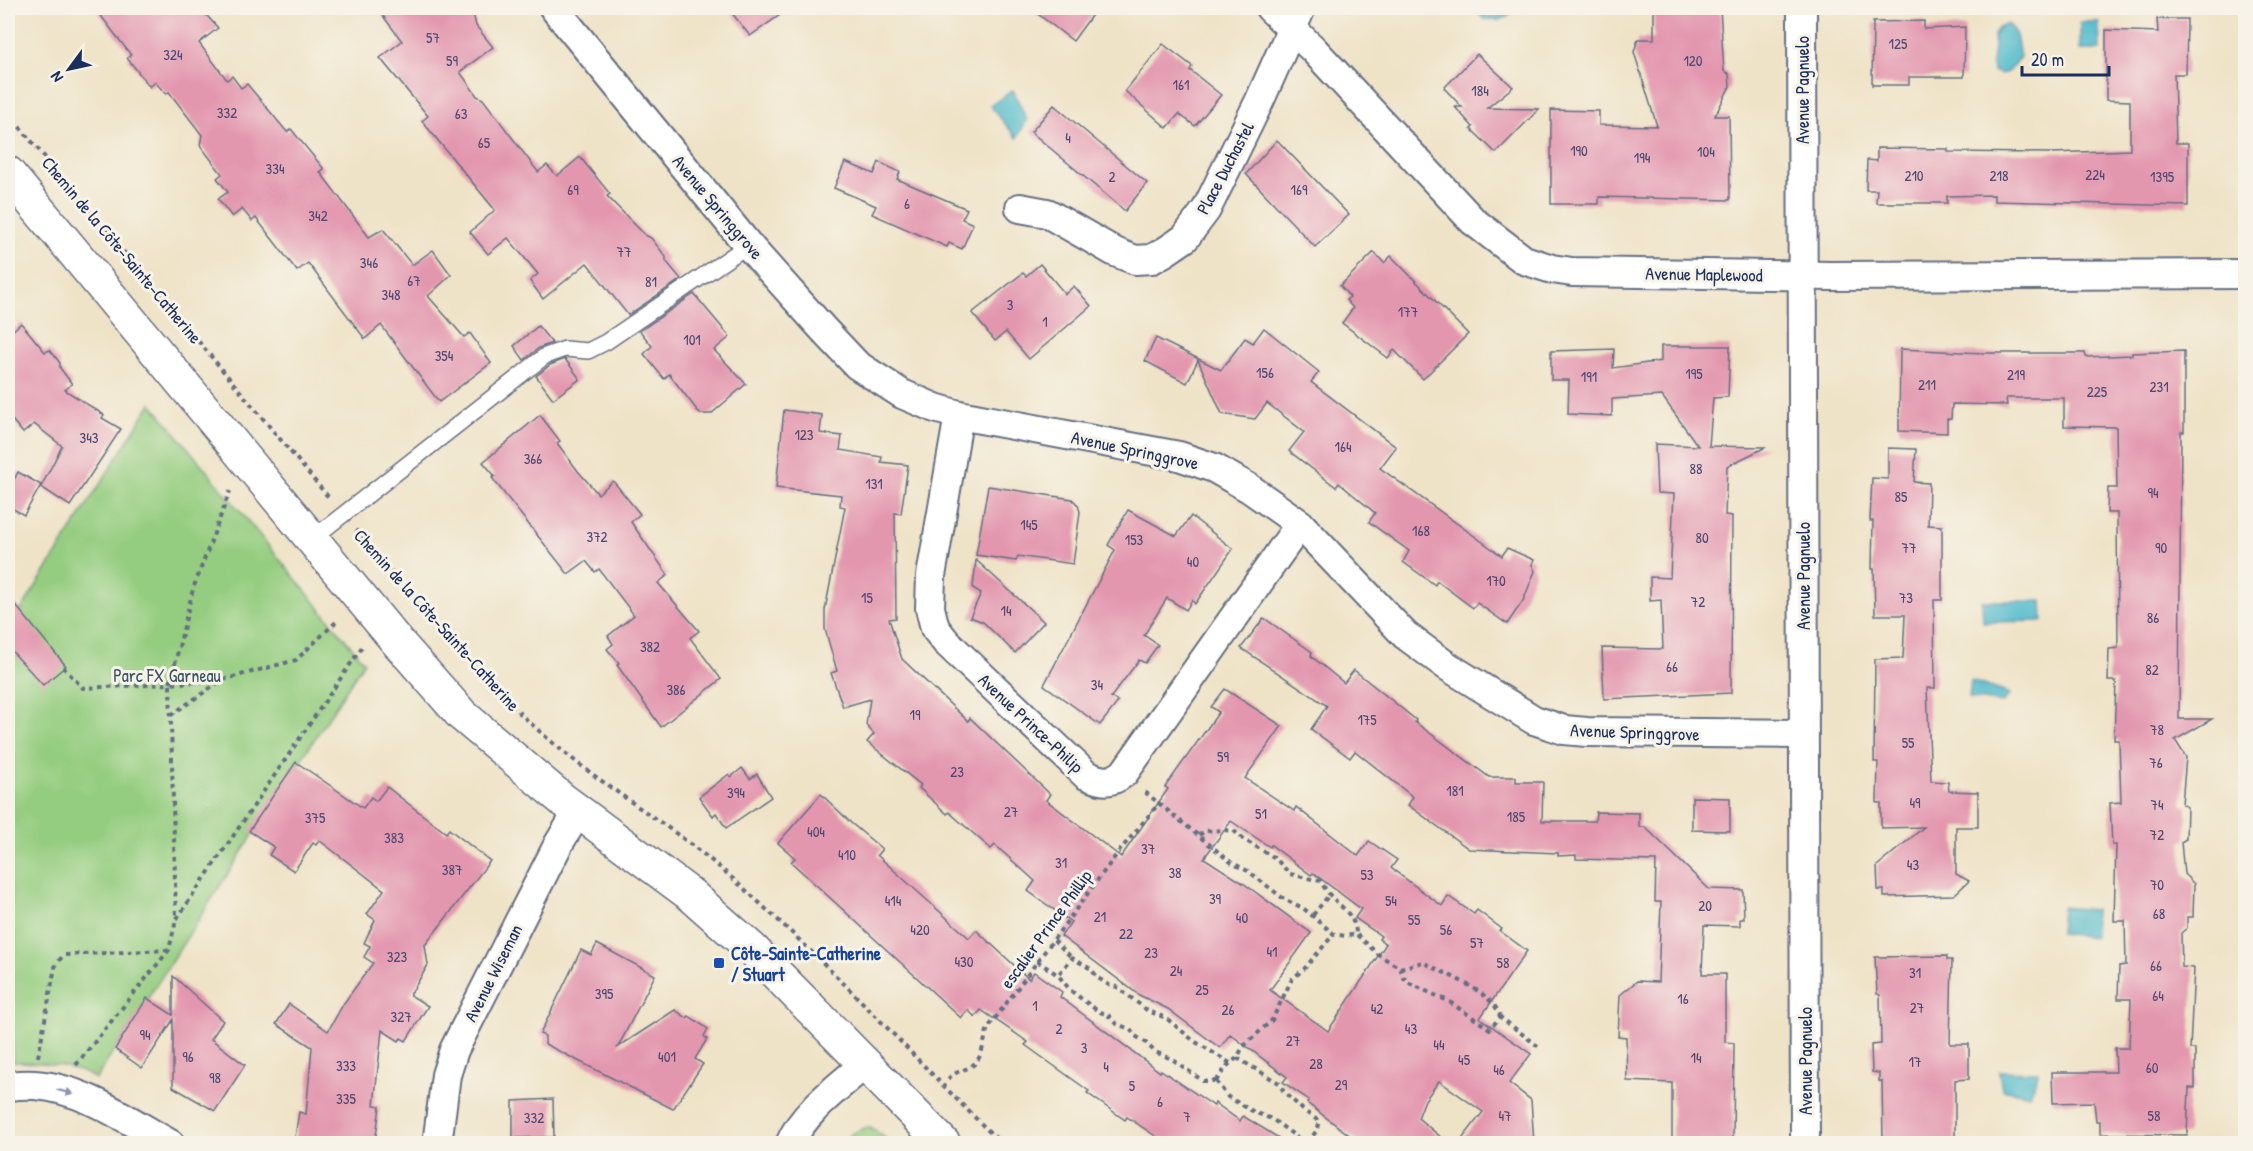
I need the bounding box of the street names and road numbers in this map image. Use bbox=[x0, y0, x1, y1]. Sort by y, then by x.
street label: Avenue Pagnuelo bbox=[1790, 36, 1815, 144]
street label: Place Duchastel bbox=[1190, 117, 1260, 219]
street label: Avenue Springgrove bbox=[667, 149, 769, 265]
street label: Chemin de la Côte-Sainte-Catherine bbox=[36, 151, 208, 349]
street label: Avenue Maplewood bbox=[1645, 260, 1763, 288]
street label: Avenue Springgrove bbox=[1069, 424, 1201, 476]
street label: Avenue Pagnuelo bbox=[1791, 522, 1816, 630]
street label: Chemin de la Côte-Sainte-Catherine bbox=[348, 523, 526, 717]
street label: Avenue Prince-Philip bbox=[973, 668, 1089, 779]
street label: Avenue Springgrove bbox=[1570, 717, 1700, 747]
street label: escalier Prince Phillip bbox=[994, 864, 1098, 993]
street label: Avenue Wiseman bbox=[458, 920, 528, 1026]
street label: Avenue Pagnuelo bbox=[1793, 1007, 1818, 1115]

